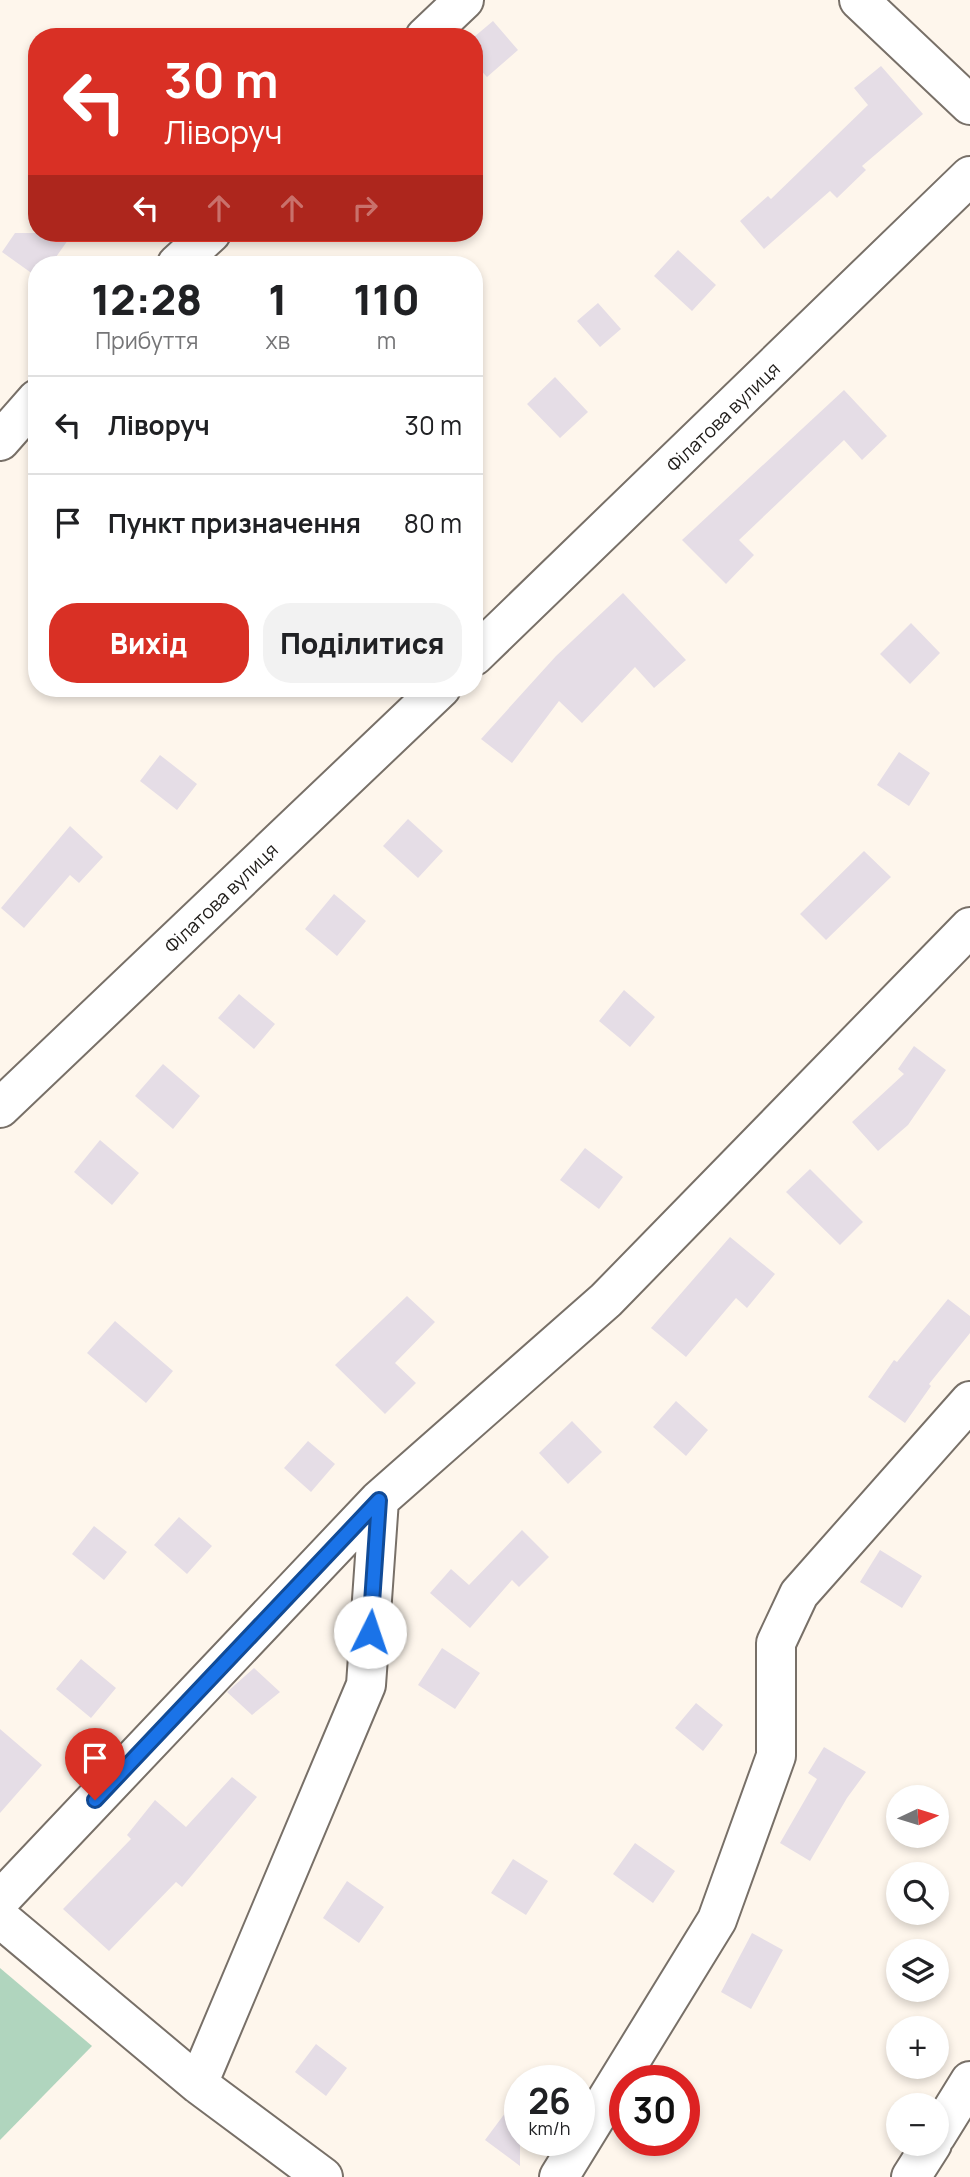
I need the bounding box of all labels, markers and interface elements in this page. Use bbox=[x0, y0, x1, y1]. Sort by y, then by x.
text: 30 m bbox=[164, 46, 279, 113]
icon: left bbox=[49, 56, 140, 147]
text: Ліворуч bbox=[164, 110, 283, 154]
icon: left bbox=[127, 189, 165, 227]
icon: ahead bbox=[200, 189, 238, 227]
icon: ahead bbox=[273, 189, 311, 227]
icon: right bbox=[346, 189, 384, 227]
text: 12:28 bbox=[91, 270, 202, 328]
text: 1 bbox=[268, 270, 287, 328]
text: 110 bbox=[353, 270, 420, 328]
text: Прибуття bbox=[95, 324, 198, 356]
text: хв bbox=[266, 324, 290, 356]
text: m bbox=[377, 324, 396, 356]
street label: Філатова вулиця bbox=[661, 356, 785, 478]
icon: left bbox=[49, 406, 87, 444]
text: Ліворуч bbox=[108, 407, 210, 443]
text: 30 m bbox=[405, 407, 462, 443]
icon: arrive bbox=[49, 504, 87, 542]
text: Пункт призначення bbox=[108, 505, 361, 541]
text: 80 m bbox=[404, 505, 462, 541]
button: Вихід bbox=[49, 603, 249, 683]
button: Поділитися bbox=[263, 603, 462, 683]
street label: Філатова вулиця bbox=[159, 837, 283, 959]
position arrow bbox=[333, 1595, 407, 1669]
pin bbox=[65, 1728, 125, 1800]
icon: arrive bbox=[76, 1739, 114, 1777]
north arrow bbox=[886, 1785, 948, 1848]
map controls bbox=[886, 1785, 949, 2156]
button: search bbox=[886, 1862, 949, 1925]
button: layers bbox=[886, 1939, 949, 2002]
button: + bbox=[886, 2016, 949, 2079]
speed limit sign: 30 bbox=[609, 2065, 700, 2156]
text: 26 bbox=[528, 2077, 571, 2125]
button: − bbox=[886, 2093, 949, 2156]
text: km/h bbox=[529, 2116, 570, 2140]

